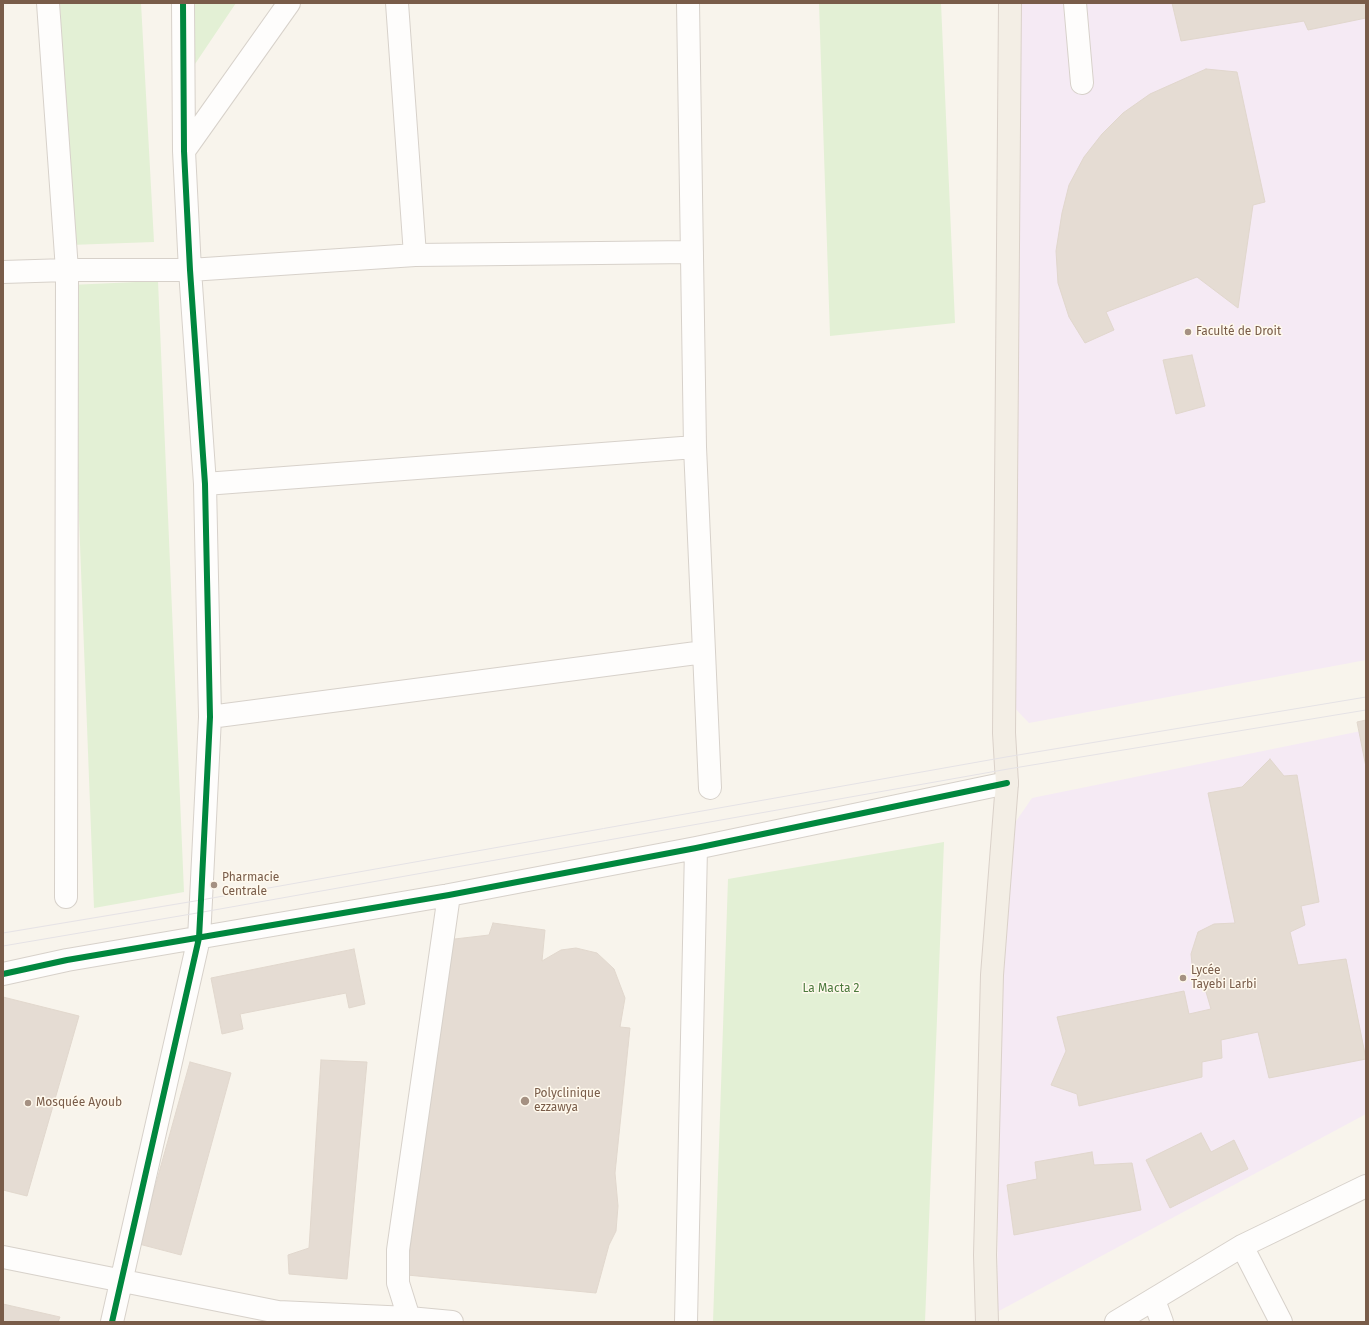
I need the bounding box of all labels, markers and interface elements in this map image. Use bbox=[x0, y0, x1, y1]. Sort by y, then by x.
place label: Faculté de Droit bbox=[1196, 325, 1281, 339]
marker: Faculté de Droit bbox=[1183, 327, 1193, 337]
place label: Pharmacie Centrale bbox=[222, 871, 279, 899]
marker: Pharmacie Centrale bbox=[209, 880, 219, 890]
place label: Lycée Tayebi Larbi bbox=[1191, 964, 1257, 992]
marker: Lycée Tayebi Larbi bbox=[1178, 973, 1188, 983]
park label: La Macta 2 bbox=[802, 982, 860, 996]
place label: Polyclinique ezzawya bbox=[534, 1087, 601, 1115]
marker: Polyclinique ezzawya bbox=[519, 1095, 531, 1107]
place label: Mosquée Ayoub bbox=[36, 1096, 122, 1110]
marker: Mosquée Ayoub bbox=[23, 1098, 33, 1108]

